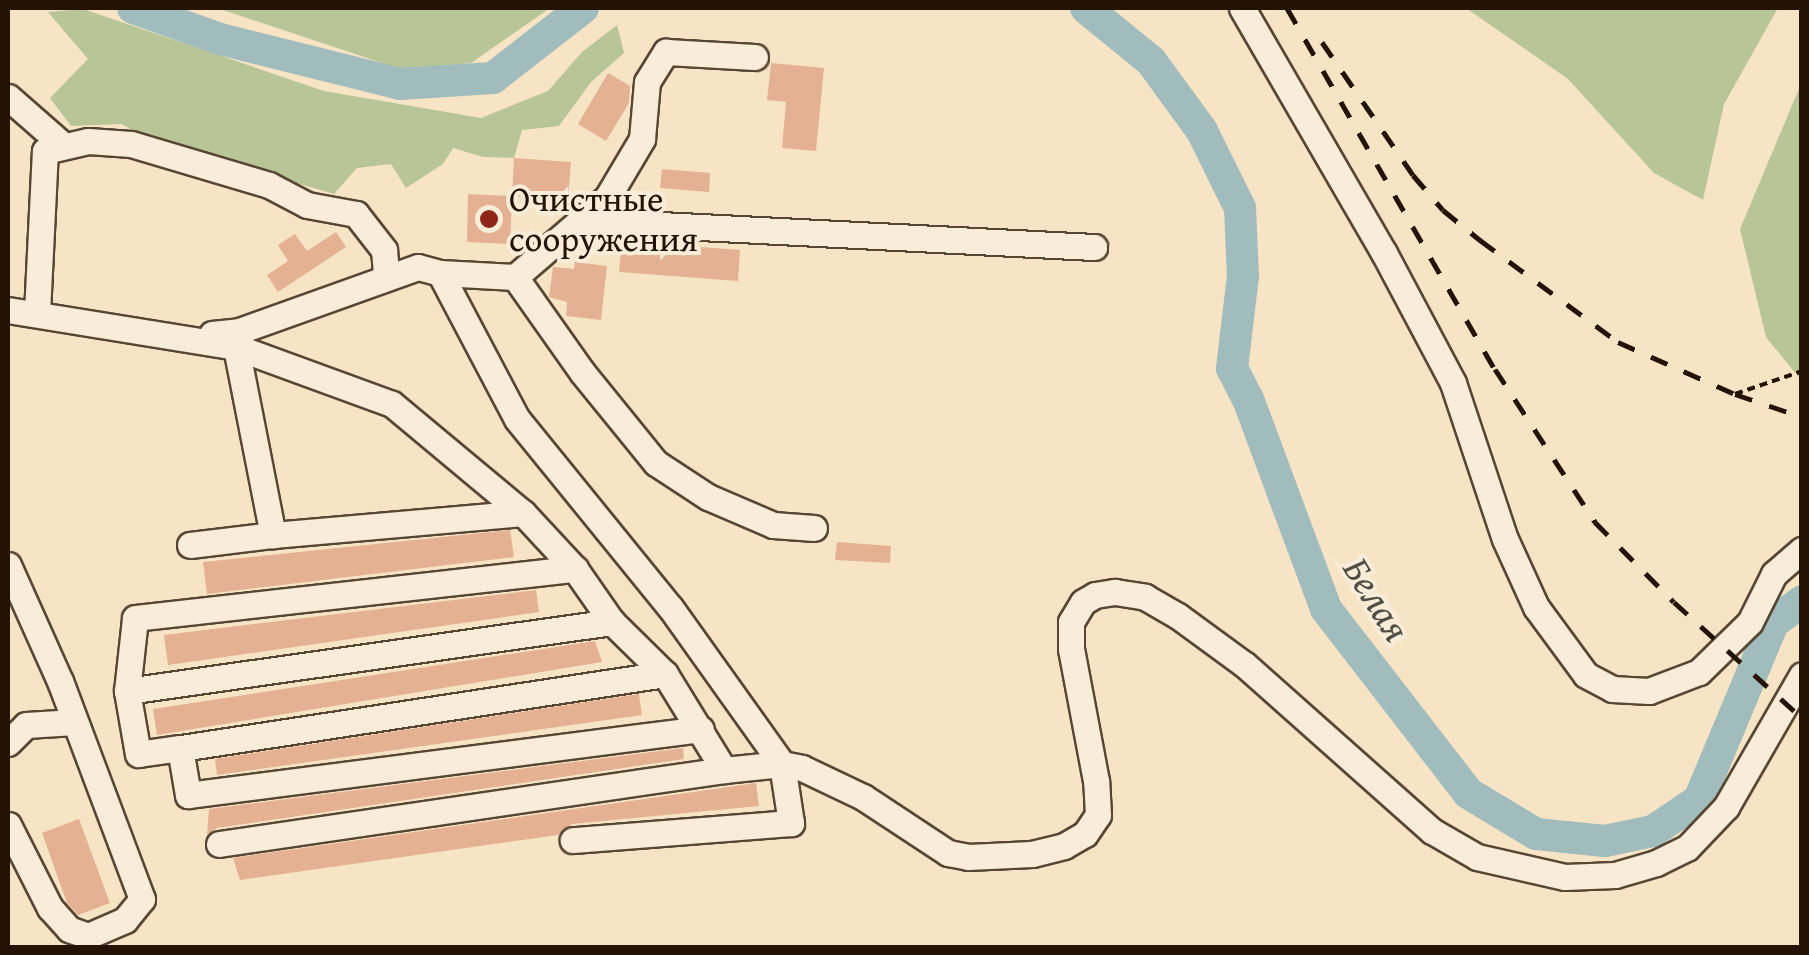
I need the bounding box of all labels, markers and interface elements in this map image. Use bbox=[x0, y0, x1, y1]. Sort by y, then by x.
place label: Очистные сооружения bbox=[509, 178, 698, 260]
marker: Очистные сооружения bbox=[478, 208, 500, 230]
water label: Белая bbox=[1334, 549, 1420, 649]

